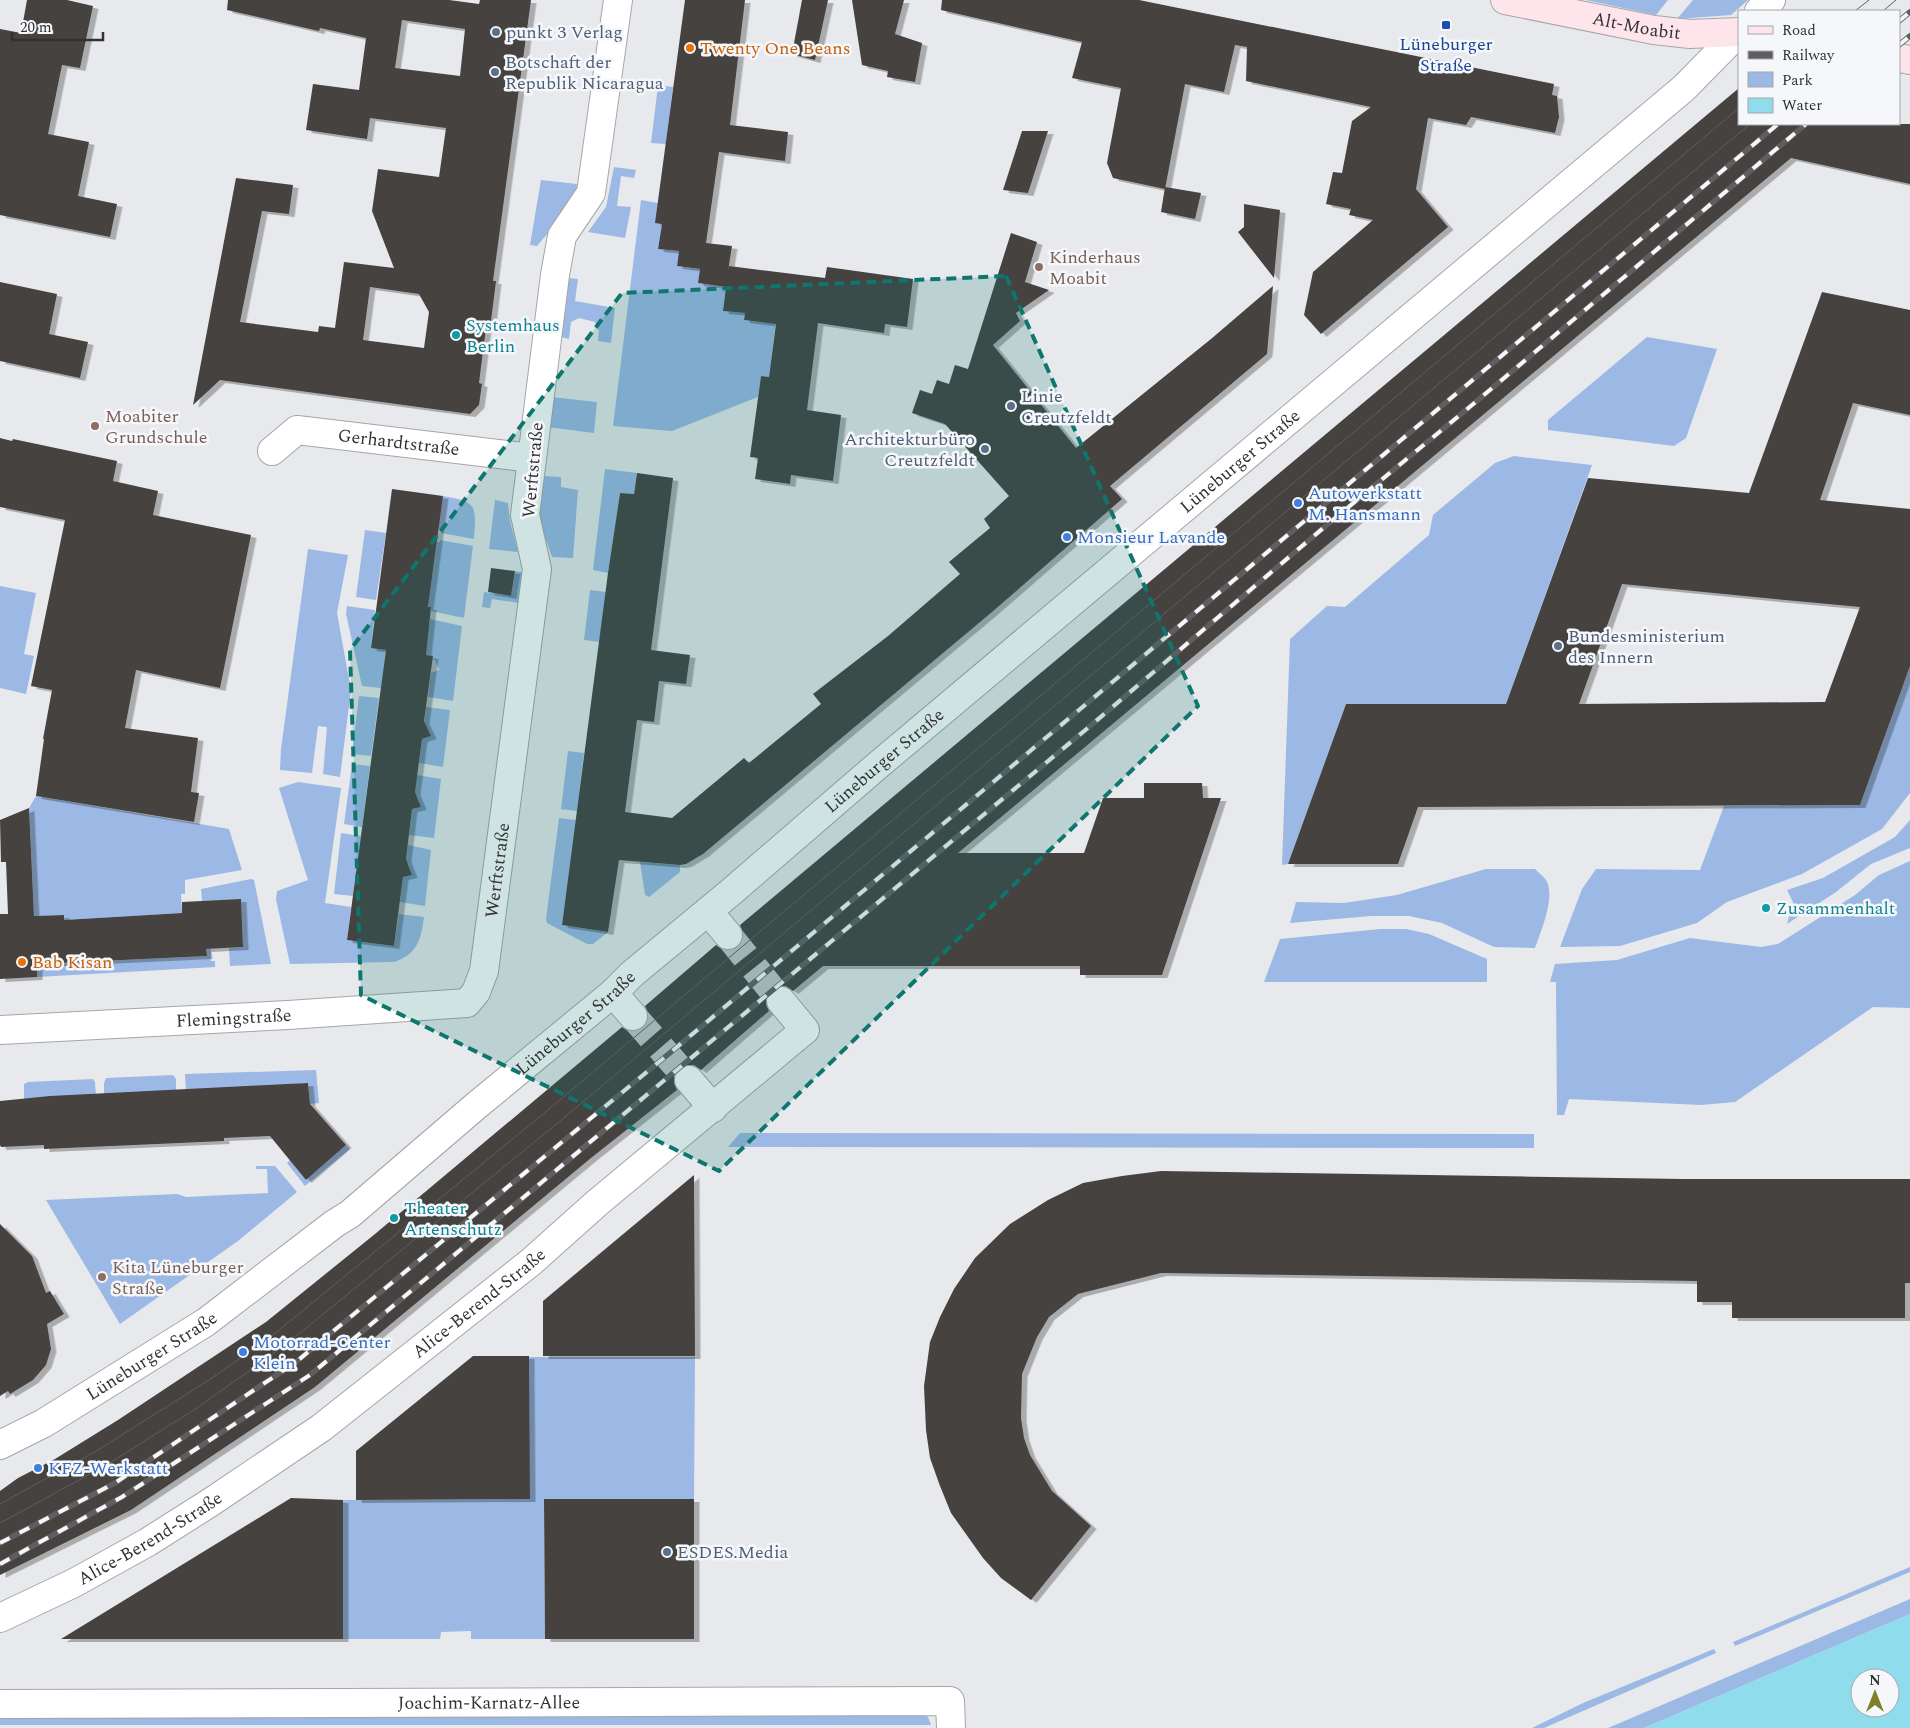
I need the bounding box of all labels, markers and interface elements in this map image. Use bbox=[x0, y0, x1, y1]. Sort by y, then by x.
street label: Alt-Moabit bbox=[1590, 4, 1682, 46]
scale bar bbox=[12, 10, 104, 42]
legend bbox=[1738, 10, 1900, 125]
text: 20 m bbox=[20, 16, 52, 39]
place label: punkt 3 Verlag bbox=[506, 19, 623, 46]
marker: Lüneburger Straße bbox=[1440, 19, 1452, 31]
text: Road bbox=[1782, 19, 1816, 42]
marker: punkt 3 Verlag bbox=[490, 26, 502, 38]
place label: Lüneburger Straße bbox=[1399, 31, 1493, 79]
place label: Twenty One Beans bbox=[700, 35, 850, 62]
marker: Twenty One Beans bbox=[684, 42, 696, 54]
text: Railway bbox=[1782, 44, 1835, 67]
place label: Botschaft der Republik Nicaragua bbox=[505, 49, 664, 97]
marker: Botschaft der Republik Nicaragua bbox=[489, 66, 501, 78]
text: Park bbox=[1782, 69, 1813, 92]
text: Water bbox=[1782, 94, 1822, 117]
place label: Kinderhaus Moabit bbox=[1049, 244, 1141, 292]
marker: Kinderhaus Moabit bbox=[1033, 261, 1045, 273]
place label: Systemhaus Berlin bbox=[466, 312, 560, 360]
marker: Systemhaus Berlin bbox=[450, 329, 462, 341]
place label: Linie Creutzfeldt bbox=[1021, 383, 1112, 431]
marker: Linie Creutzfeldt bbox=[1005, 400, 1017, 412]
street label: Lüneburger Straße bbox=[1174, 402, 1306, 520]
place label: Moabiter Grundschule bbox=[105, 403, 208, 451]
marker: Moabiter Grundschule bbox=[89, 420, 101, 432]
street label: Gerhardtstraße bbox=[336, 421, 461, 463]
street label: Werftstraße bbox=[515, 421, 551, 519]
place label: Architekturbüro Creutzfeldt bbox=[844, 426, 975, 474]
marker: Architekturbüro Creutzfeldt bbox=[979, 443, 991, 455]
place label: Autowerkstatt M. Hansmann bbox=[1308, 480, 1422, 528]
marker: Autowerkstatt M. Hansmann bbox=[1292, 497, 1304, 509]
place label: Monsieur Lavande bbox=[1077, 524, 1225, 551]
marker: Monsieur Lavande bbox=[1061, 531, 1073, 543]
place label: Bundesministerium des Innern bbox=[1568, 623, 1725, 671]
marker: Bundesministerium des Innern bbox=[1552, 640, 1564, 652]
street label: Lüneburger Straße bbox=[818, 702, 950, 819]
street label: Werftstraße bbox=[478, 821, 517, 920]
place label: Zusammenhalt bbox=[1776, 895, 1895, 922]
marker: Zusammenhalt bbox=[1760, 902, 1772, 914]
place label: Bab Kisan bbox=[32, 949, 113, 976]
marker: Bab Kisan bbox=[16, 956, 28, 968]
street label: Lüneburger Straße bbox=[510, 964, 642, 1081]
street label: Flemingstraße bbox=[175, 1001, 292, 1034]
place label: Theater Artenschutz bbox=[404, 1195, 502, 1243]
marker: Theater Artenschutz bbox=[388, 1212, 400, 1224]
street label: Alice-Berend-Straße bbox=[406, 1241, 552, 1365]
place label: Kita Lüneburger Straße bbox=[112, 1254, 244, 1302]
marker: Kita Lüneburger Straße bbox=[96, 1271, 108, 1283]
street label: Lüneburger Straße bbox=[81, 1305, 223, 1407]
place label: Motorrad-Center Klein bbox=[253, 1329, 391, 1377]
marker: Motorrad-Center Klein bbox=[237, 1346, 249, 1358]
place label: KFZ-Werkstatt bbox=[48, 1455, 168, 1482]
marker: KFZ-Werkstatt bbox=[32, 1462, 44, 1474]
street label: Alice-Berend-Straße bbox=[73, 1485, 228, 1592]
place label: ESDES.Media bbox=[677, 1539, 789, 1566]
marker: ESDES.Media bbox=[661, 1546, 673, 1558]
north arrow bbox=[1850, 1668, 1900, 1718]
text: N bbox=[1869, 1670, 1881, 1691]
street label: Joachim-Karnatz-Allee bbox=[398, 1689, 580, 1716]

